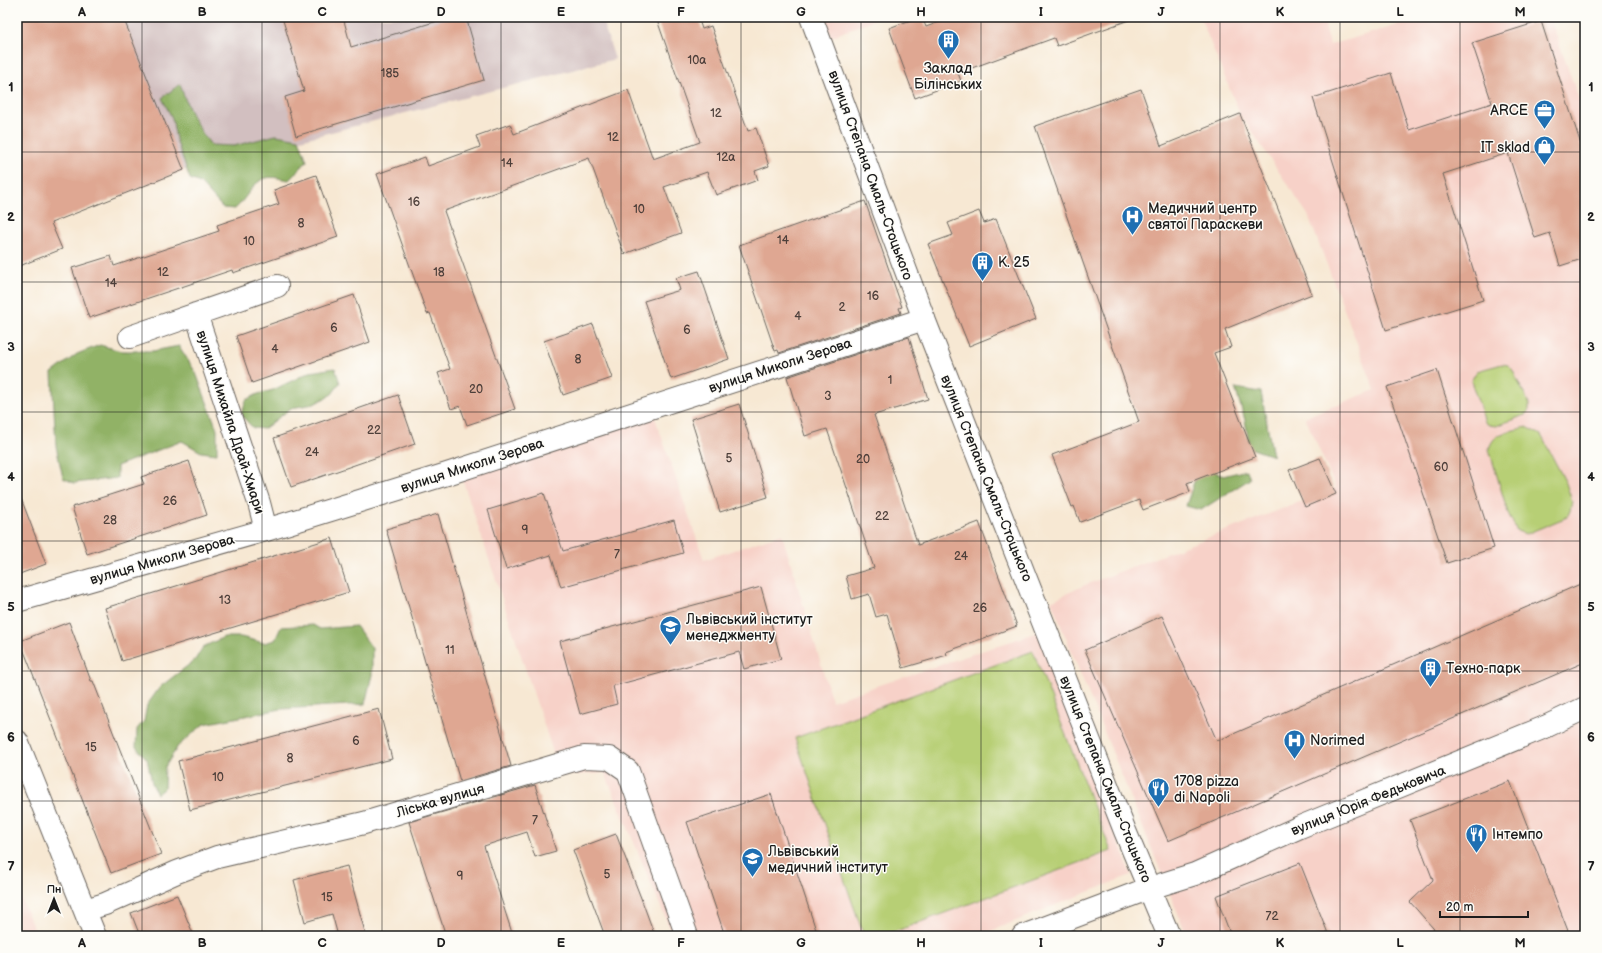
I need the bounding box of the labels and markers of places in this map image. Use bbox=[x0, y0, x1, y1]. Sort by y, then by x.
building icon: Заклад Білінських bbox=[935, 27, 961, 60]
place label: Заклад Білінських bbox=[914, 60, 983, 93]
office icon: ARCE bbox=[1531, 97, 1557, 130]
place label: ARCE bbox=[1490, 102, 1528, 119]
shop icon: IT sklad bbox=[1532, 134, 1558, 167]
place label: IT sklad bbox=[1481, 139, 1530, 156]
place label: Медичний центр святої Параскеви bbox=[1148, 200, 1263, 233]
hospital icon: Медичний центр святої Параскеви bbox=[1120, 203, 1146, 236]
building icon: К. 25 bbox=[969, 249, 995, 282]
place label: К. 25 bbox=[998, 254, 1030, 271]
place label: Львівський інститут менеджменту bbox=[685, 611, 813, 644]
school or university icon: Львівський інститут менеджменту bbox=[657, 614, 683, 647]
building icon: Техно-парк bbox=[1417, 655, 1443, 688]
place label: Техно-парк bbox=[1446, 660, 1521, 677]
hospital icon: Norimed bbox=[1282, 727, 1308, 760]
place label: Norimed bbox=[1310, 732, 1365, 749]
place label: 1708 pizza di Napoli bbox=[1174, 773, 1239, 806]
restaurant icon: 1708 pizza di Napoli bbox=[1145, 776, 1171, 809]
restaurant icon: Інтемпо bbox=[1464, 821, 1490, 854]
place label: Інтемпо bbox=[1492, 826, 1543, 843]
place label: Львівський медичний інститут bbox=[767, 843, 889, 876]
school or university icon: Львівський медичний інститут bbox=[739, 846, 765, 879]

